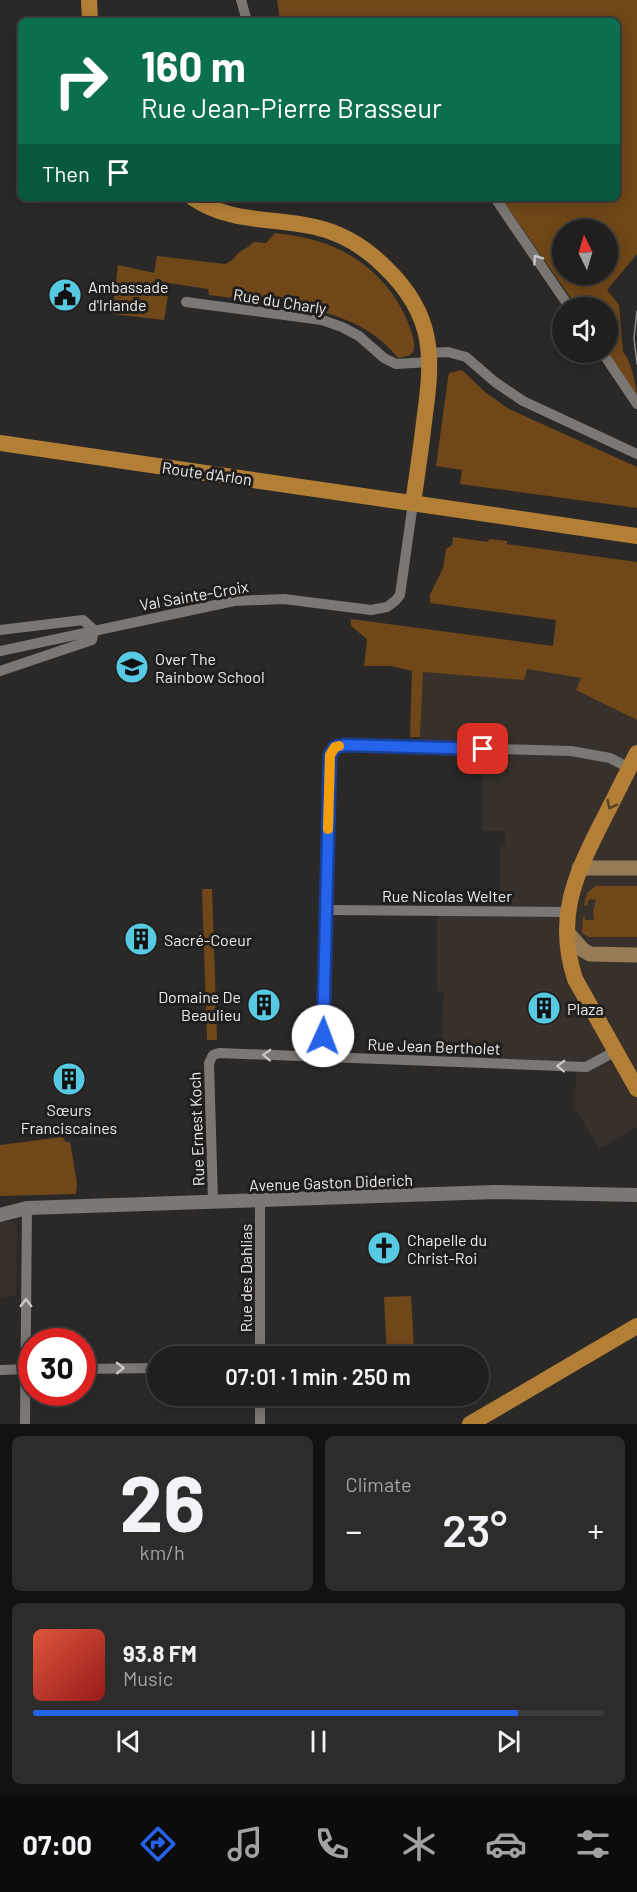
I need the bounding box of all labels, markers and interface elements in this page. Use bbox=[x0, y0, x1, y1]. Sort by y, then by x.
text: 160 m bbox=[141, 40, 246, 90]
icon: right bbox=[42, 42, 120, 120]
text: Rue Jean-Pierre Brasseur bbox=[141, 91, 442, 123]
icon: arrive bbox=[102, 156, 135, 189]
text: Then bbox=[42, 160, 90, 186]
north arrow bbox=[552, 219, 618, 285]
map controls bbox=[552, 219, 618, 363]
one-way arrow bbox=[533, 255, 544, 266]
public building icon: Ambassade d'Irlande bbox=[47, 277, 83, 313]
place label: Ambassade d'Irlande bbox=[88, 277, 168, 314]
street label: Rue du Charly bbox=[232, 284, 329, 318]
button: sound bbox=[552, 297, 618, 363]
street label: Route d'Arlon bbox=[161, 457, 253, 489]
street label: Val Sainte-Croix bbox=[138, 576, 250, 614]
school or university icon: Over The Rainbow School bbox=[114, 649, 150, 685]
place label: Over The Rainbow School bbox=[155, 649, 265, 686]
pin bbox=[457, 723, 508, 774]
icon: arrive bbox=[466, 732, 499, 765]
one-way arrow bbox=[606, 799, 618, 810]
street label: Rue Nicolas Welter bbox=[382, 886, 512, 905]
building icon: Sacré-Coeur bbox=[123, 921, 159, 957]
place label: Sacré-Coeur bbox=[164, 930, 252, 949]
place label: Domaine De Beaulieu bbox=[158, 987, 241, 1024]
building icon: Domaine De Beaulieu bbox=[246, 987, 282, 1023]
building icon: Plaza bbox=[526, 990, 562, 1026]
place label: Plaza bbox=[567, 999, 604, 1018]
position arrow bbox=[291, 1004, 355, 1068]
street label: Rue Jean Bertholet bbox=[367, 1034, 501, 1058]
one-way arrow bbox=[263, 1048, 272, 1061]
one-way arrow bbox=[557, 1060, 566, 1073]
building icon: Sœurs Franciscaines bbox=[51, 1061, 87, 1097]
street label: Rue Ernest Koch bbox=[185, 1072, 207, 1186]
place label: Sœurs Franciscaines bbox=[21, 1100, 117, 1137]
street label: Avenue Gaston Diderich bbox=[249, 1170, 413, 1194]
street label: Rue des Dahlias bbox=[236, 1224, 255, 1332]
church icon: Chapelle du Christ-Roi bbox=[366, 1230, 402, 1266]
place label: Chapelle du Christ-Roi bbox=[407, 1230, 487, 1267]
one-way arrow bbox=[20, 1298, 32, 1307]
speed limit sign: 30 bbox=[18, 1328, 96, 1406]
one-way arrow bbox=[116, 1362, 125, 1374]
text: 07:01 · 1 min · 250 m bbox=[225, 1363, 411, 1389]
text: 26 bbox=[119, 1454, 205, 1548]
text: Climate bbox=[346, 1472, 412, 1496]
text: 23° bbox=[442, 1502, 507, 1556]
text: − bbox=[346, 1510, 362, 1550]
text: + bbox=[588, 1510, 604, 1550]
text: km/h bbox=[140, 1540, 185, 1564]
text: 93.8 FM bbox=[123, 1640, 197, 1666]
text: Music bbox=[123, 1666, 173, 1690]
icon: previous bbox=[112, 1725, 145, 1758]
icon: pause bbox=[302, 1725, 335, 1758]
icon: next bbox=[492, 1725, 525, 1758]
icon: directions bbox=[137, 1823, 179, 1865]
icon: music bbox=[224, 1823, 266, 1865]
icon: phone bbox=[311, 1823, 353, 1865]
icon: climate bbox=[398, 1823, 440, 1865]
icon: car bbox=[485, 1823, 527, 1865]
icon: filters bbox=[572, 1823, 614, 1865]
text: 07:00 bbox=[23, 1828, 92, 1860]

